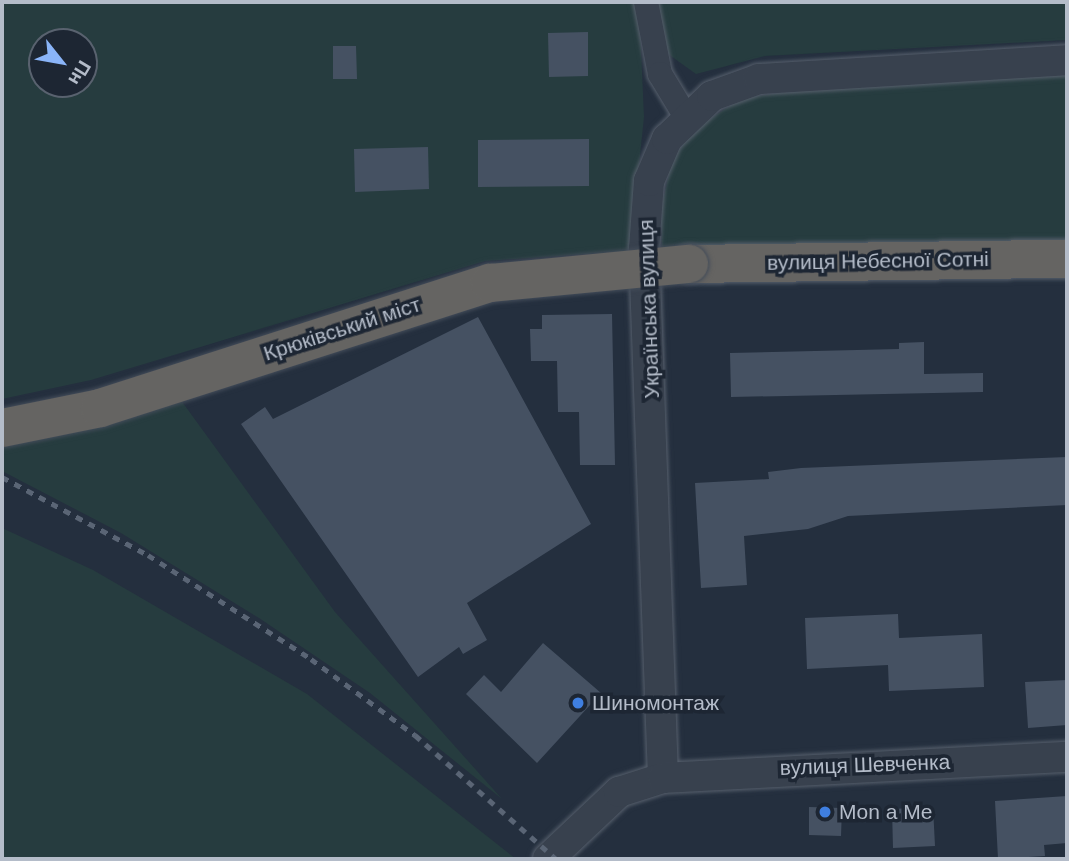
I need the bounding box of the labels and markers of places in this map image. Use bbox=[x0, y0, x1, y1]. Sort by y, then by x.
place label: Шиномонтаж bbox=[592, 690, 719, 716]
marker: Шиномонтаж bbox=[570, 695, 586, 711]
place label: Mon a Me bbox=[839, 799, 932, 825]
marker: Mon a Me bbox=[817, 804, 833, 820]

